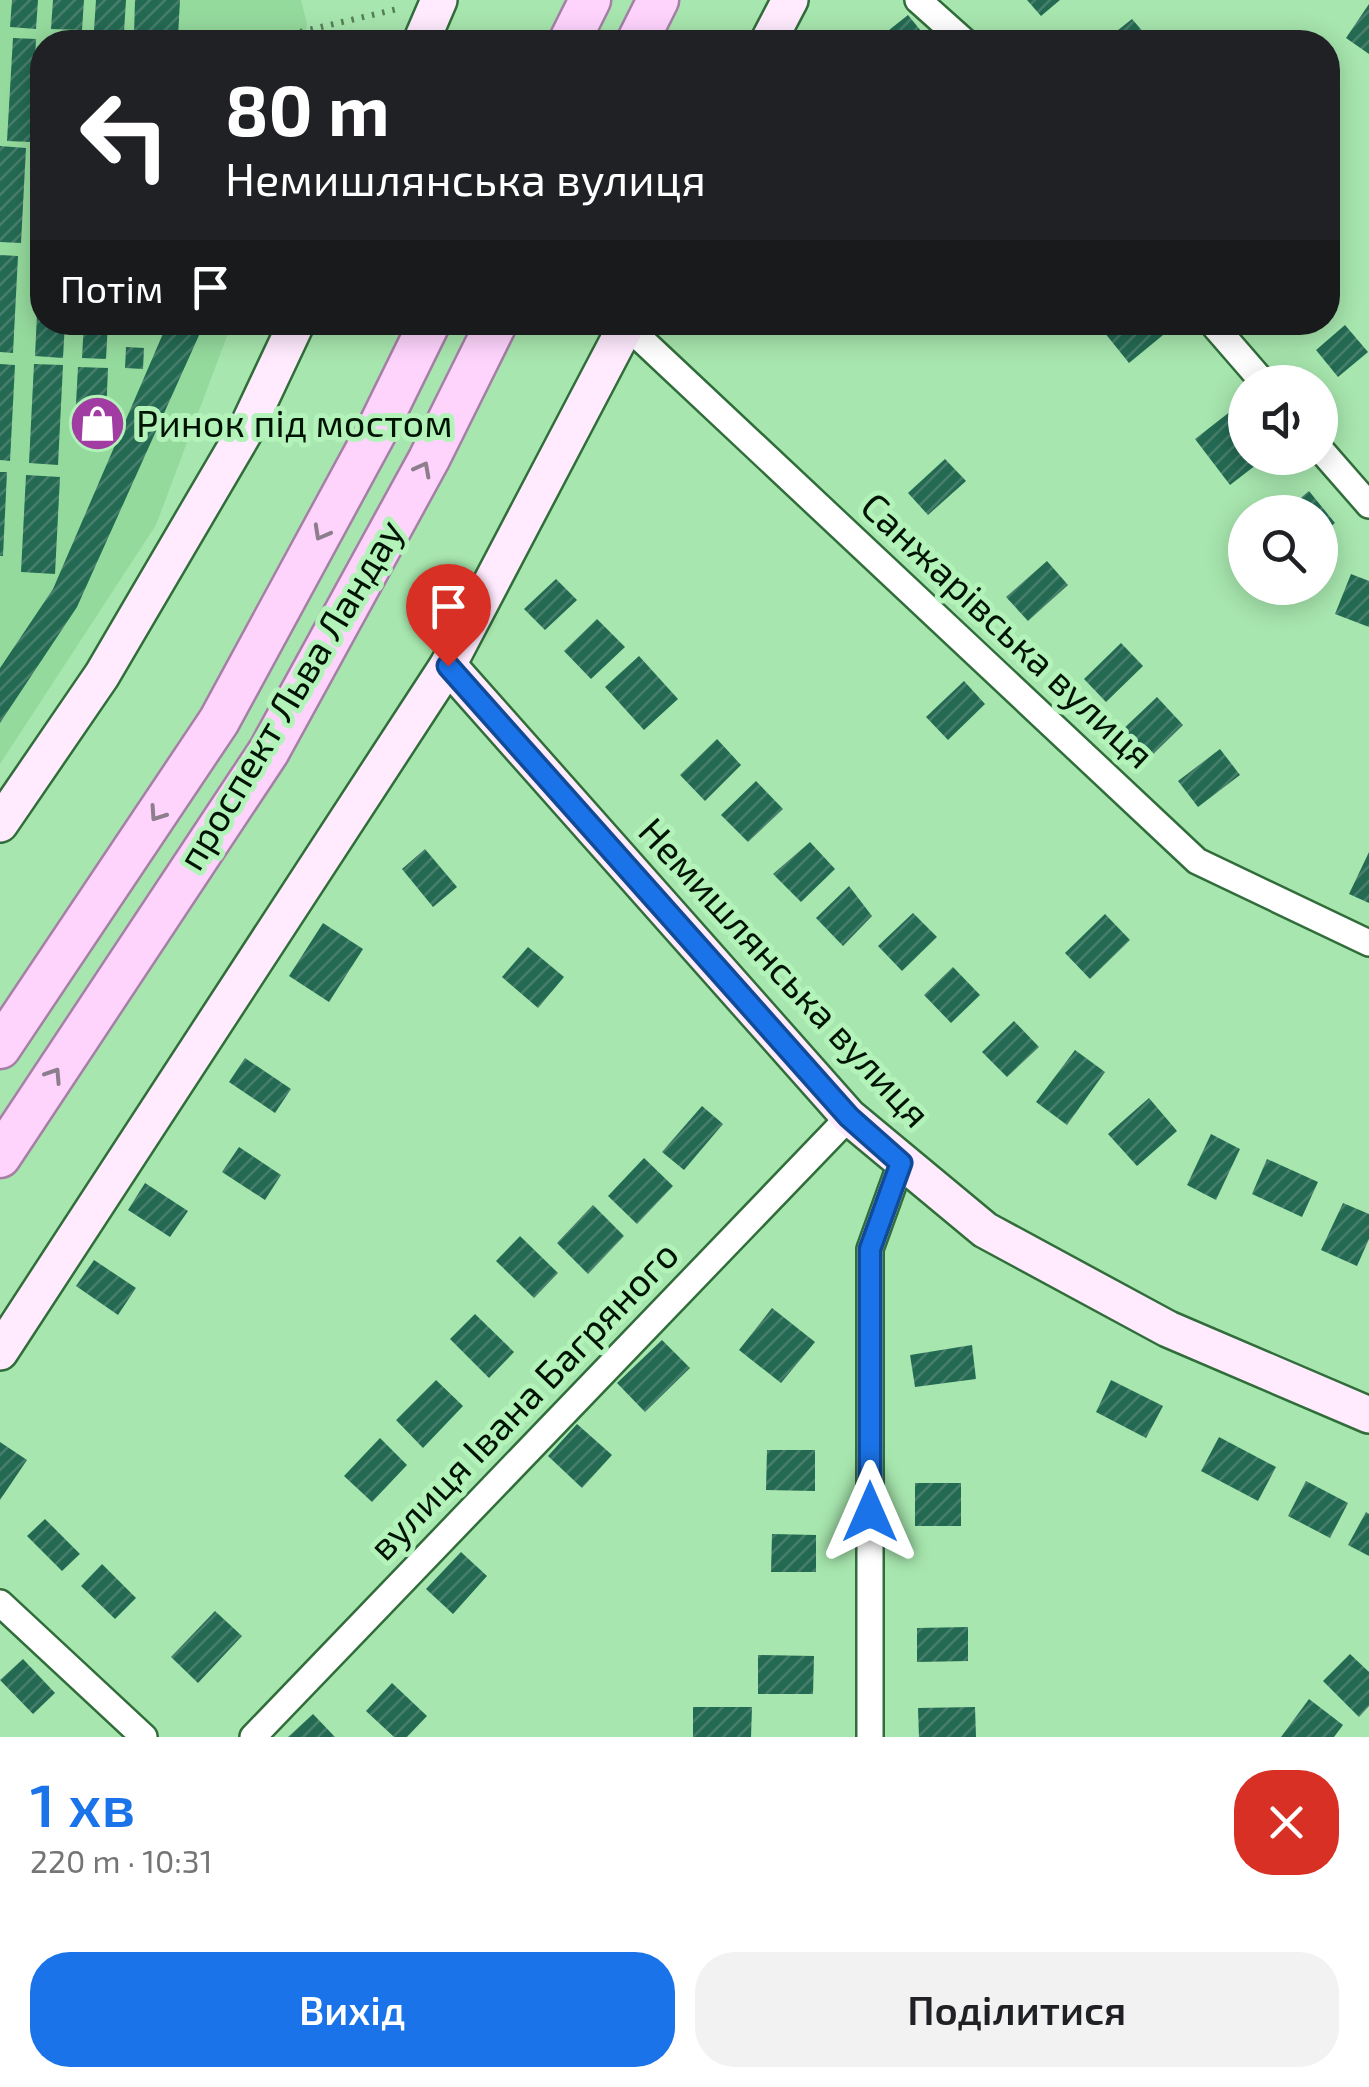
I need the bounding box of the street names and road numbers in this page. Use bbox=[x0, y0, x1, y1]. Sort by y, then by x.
street label: Санжарівська вулиця bbox=[853, 482, 1164, 777]
street label: проспект Льва Ландау bbox=[166, 511, 412, 877]
street label: Немишлянська вулиця bbox=[630, 807, 941, 1136]
street label: вулиця Івана Багряного bbox=[358, 1231, 687, 1569]

